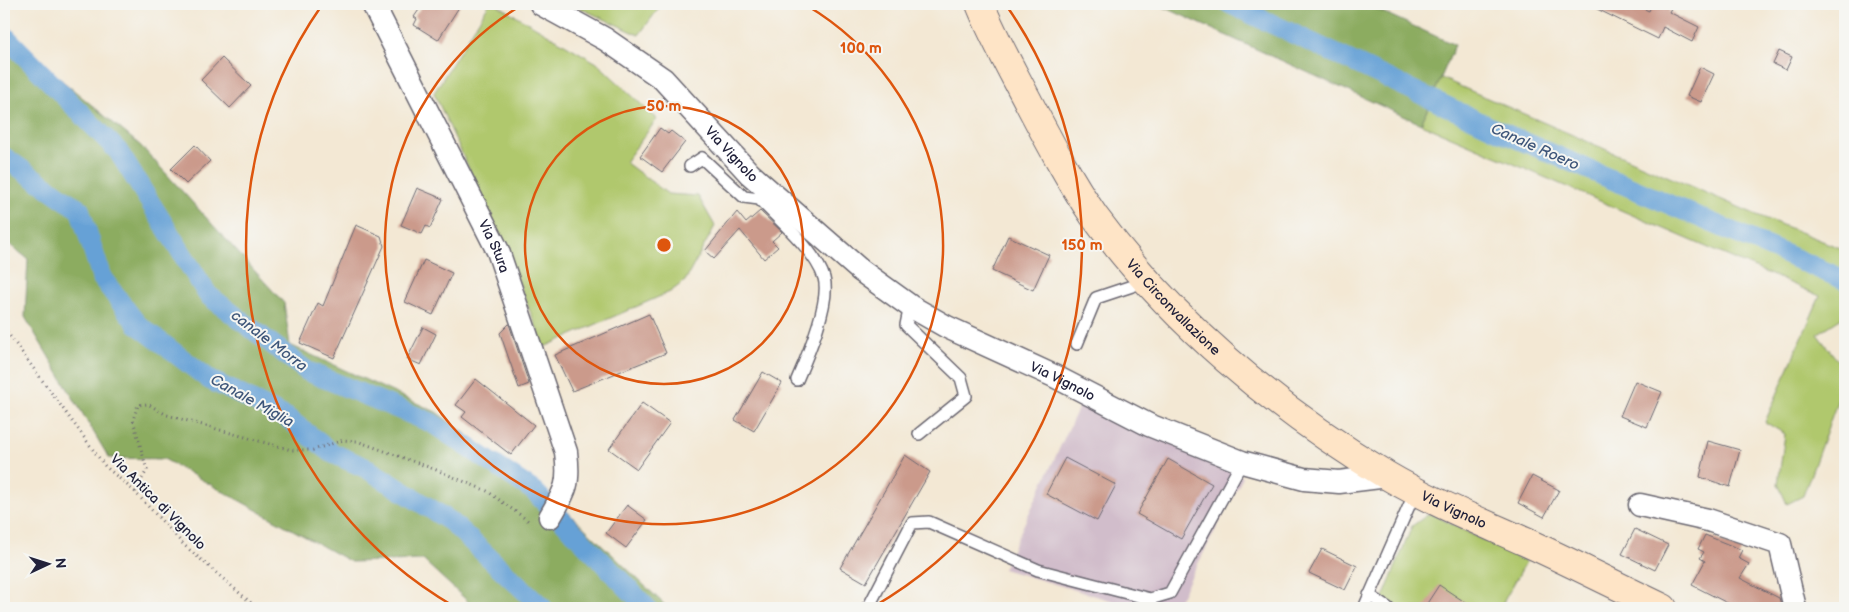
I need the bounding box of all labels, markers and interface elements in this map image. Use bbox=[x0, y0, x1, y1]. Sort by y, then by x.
text: 100 m bbox=[840, 39, 882, 58]
text: 50 m bbox=[647, 97, 682, 116]
water label: Canale Roero bbox=[1488, 119, 1582, 175]
street label: Via Vignolo bbox=[702, 122, 762, 186]
street label: Via Stura bbox=[475, 217, 513, 275]
centre of rings bbox=[655, 236, 673, 254]
text: 150 m bbox=[1061, 236, 1103, 255]
street label: Via Circonvallazione bbox=[1123, 255, 1224, 359]
water label: canale Morra bbox=[227, 306, 311, 376]
street label: Via Vignolo bbox=[1028, 358, 1098, 404]
water label: Canale Miglia bbox=[207, 370, 297, 432]
street label: Via Antica di Vignolo bbox=[107, 451, 209, 553]
street label: Via Vignolo bbox=[1418, 487, 1489, 532]
north arrow bbox=[22, 540, 72, 590]
text: N bbox=[52, 557, 69, 569]

